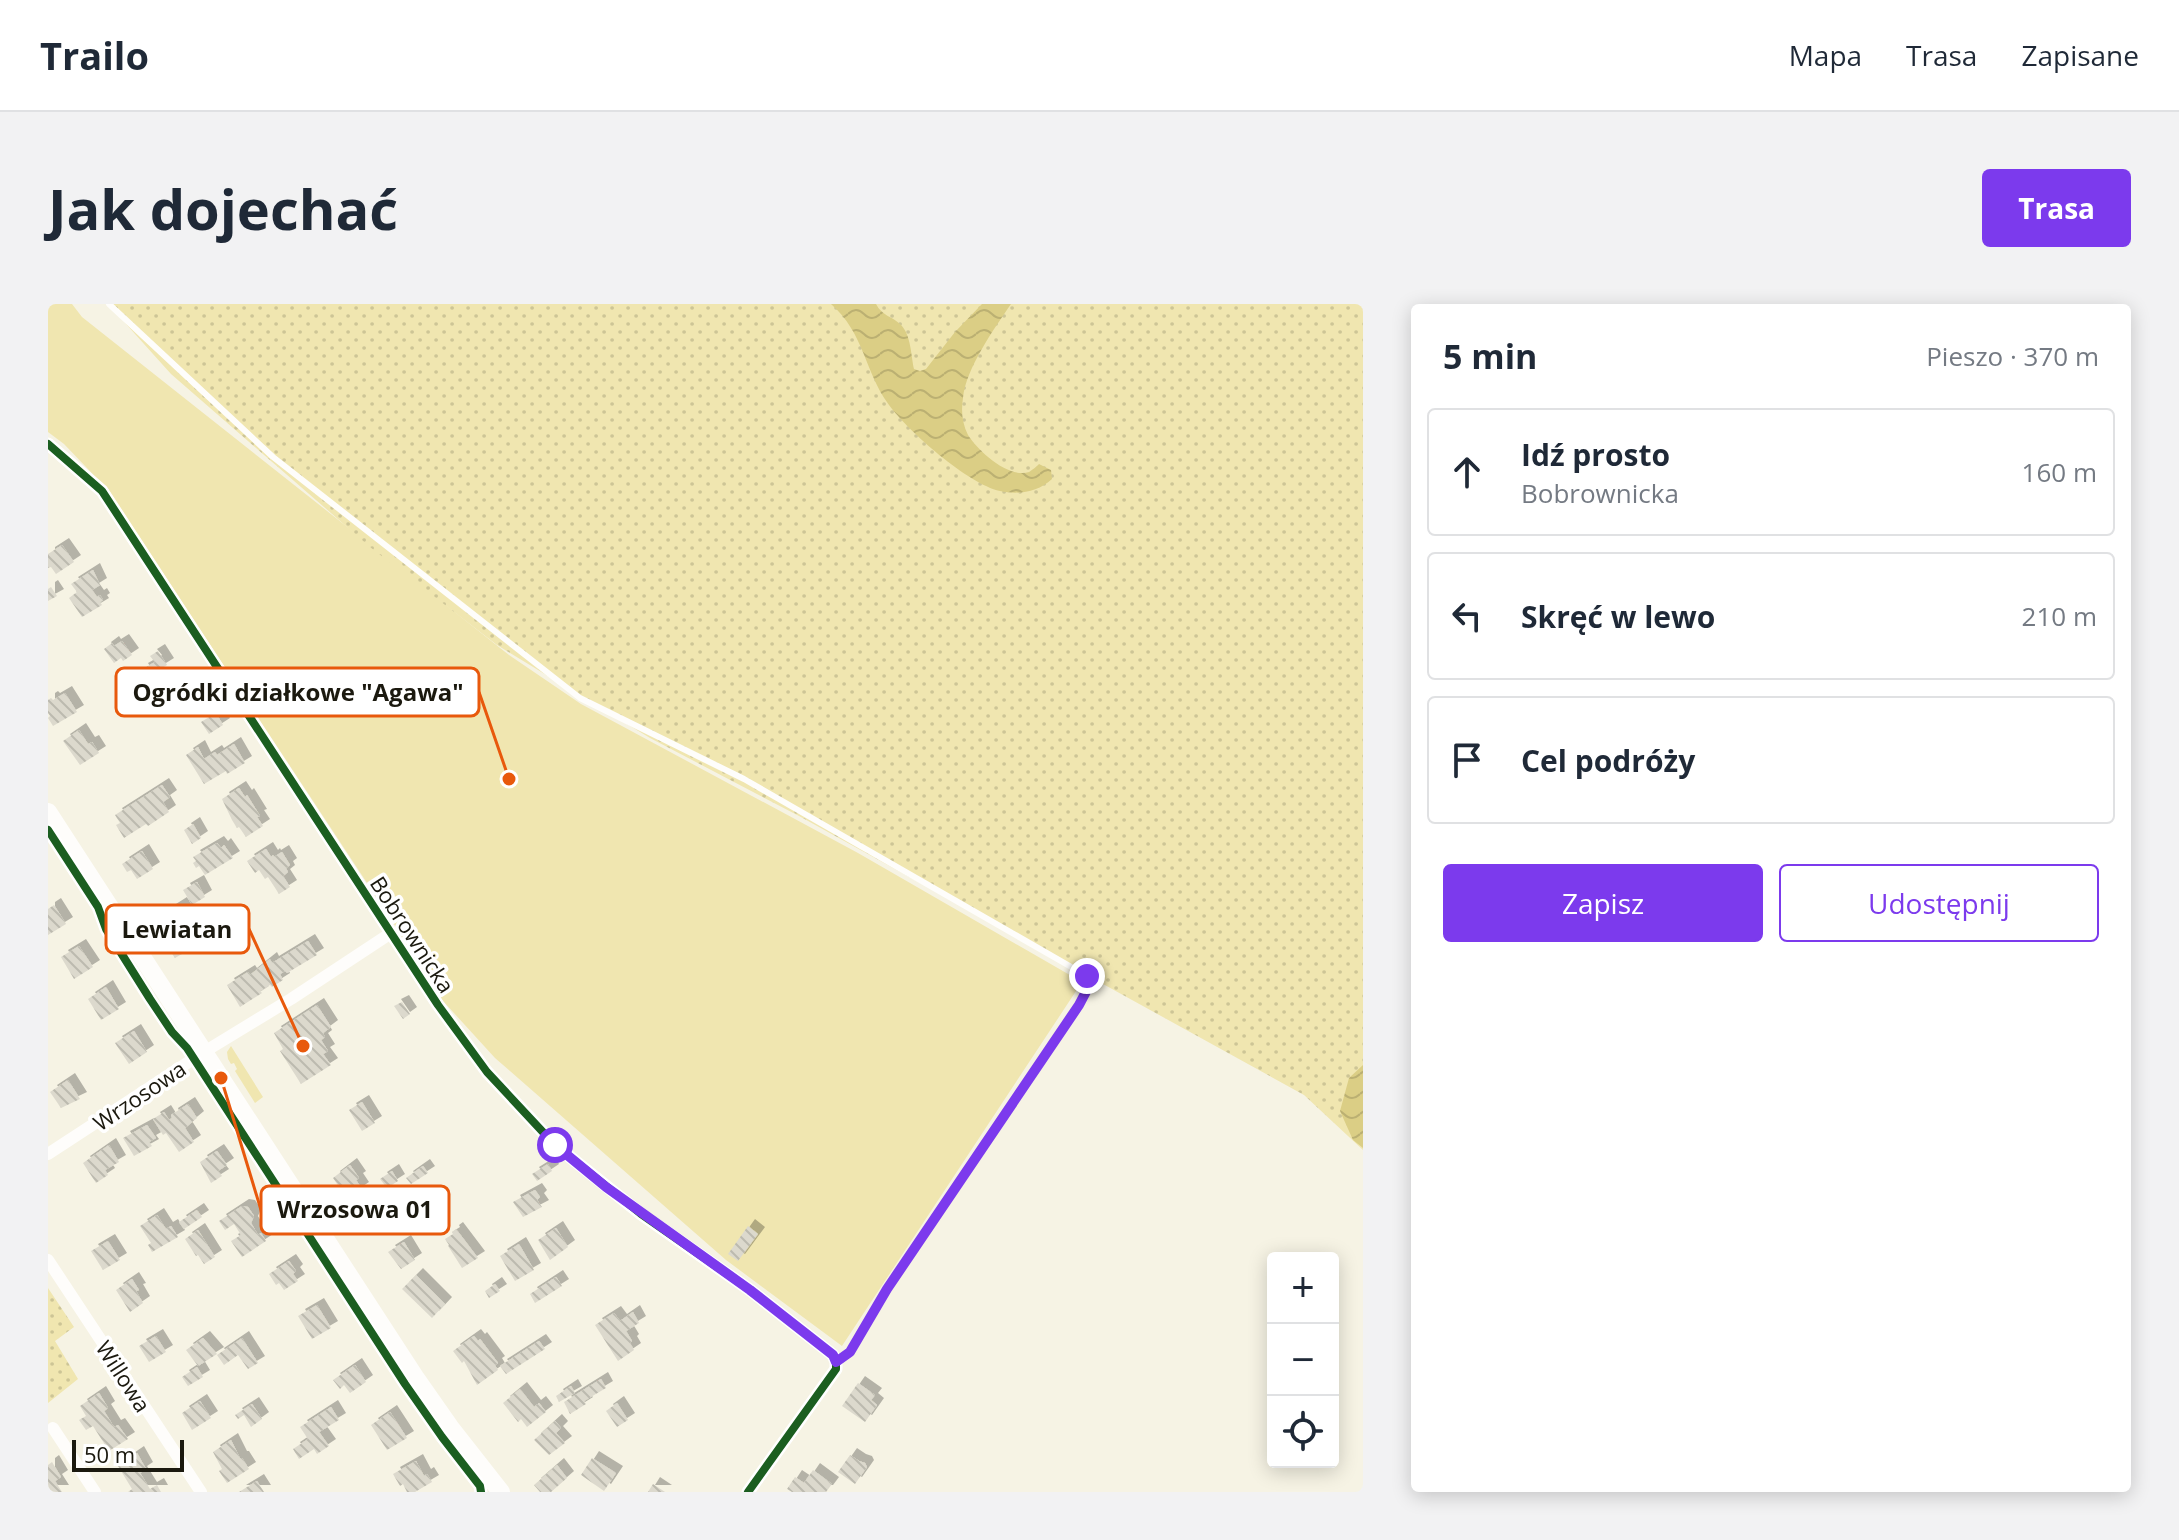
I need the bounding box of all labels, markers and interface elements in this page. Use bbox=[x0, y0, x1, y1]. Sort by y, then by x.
text: Trailo bbox=[40, 29, 149, 81]
text: Mapa bbox=[1789, 36, 1862, 74]
text: Trasa bbox=[1906, 36, 1977, 74]
text: Zapisane bbox=[2021, 36, 2139, 74]
button: Trasa bbox=[1982, 169, 2131, 247]
text: Jak dojechać bbox=[48, 170, 398, 246]
text: 5 min bbox=[1443, 333, 1537, 379]
text: Pieszo · 370 m bbox=[1926, 338, 2099, 374]
text: Idź prosto bbox=[1521, 434, 1670, 475]
icon: ahead bbox=[1445, 450, 1489, 494]
text: 160 m bbox=[2022, 454, 2097, 490]
text: Bobrownicka bbox=[1521, 475, 1679, 511]
icon: left bbox=[1445, 594, 1489, 638]
text: Skręć w lewo bbox=[1521, 596, 1715, 637]
text: 210 m bbox=[2022, 598, 2097, 634]
callout: Ogródki działkowe "Agawa" bbox=[116, 668, 479, 716]
text: Ogródki działkowe "Agawa" bbox=[132, 675, 464, 708]
icon: arrive bbox=[1445, 738, 1489, 782]
text: Cel podróży bbox=[1521, 740, 1695, 781]
button: Zapisz bbox=[1443, 864, 1763, 942]
button: Udostępnij bbox=[1779, 864, 2099, 942]
street label: Bobrownicka bbox=[364, 870, 462, 998]
callout: Lewiatan bbox=[106, 905, 249, 953]
text: Lewiatan bbox=[122, 912, 232, 945]
route end bbox=[1069, 958, 1105, 994]
street label: Wrzosowa bbox=[87, 1053, 191, 1137]
route start bbox=[537, 1127, 573, 1163]
callout: Wrzosowa 01 bbox=[261, 1186, 449, 1234]
text: Wrzosowa 01 bbox=[277, 1192, 433, 1225]
map controls bbox=[1267, 1252, 1339, 1468]
button: + bbox=[1267, 1252, 1339, 1324]
button: − bbox=[1267, 1324, 1339, 1396]
street label: Willowa bbox=[90, 1334, 158, 1418]
button: locate bbox=[1267, 1396, 1339, 1468]
scale bar bbox=[72, 1436, 184, 1472]
text: 50 m bbox=[84, 1439, 135, 1469]

